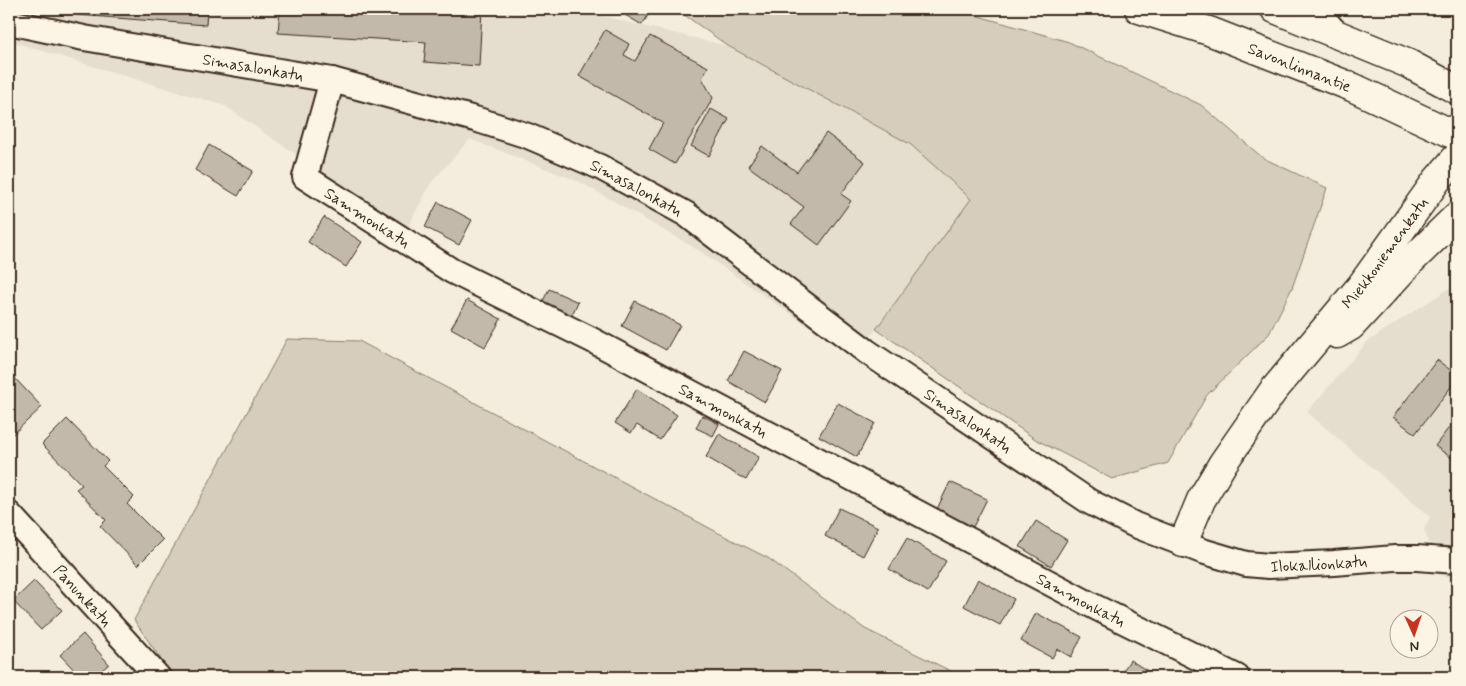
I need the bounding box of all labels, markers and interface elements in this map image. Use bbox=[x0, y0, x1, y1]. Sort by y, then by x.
street label: Savonlinnantie bbox=[1245, 38, 1354, 98]
street label: Simasalonkatu bbox=[201, 49, 305, 87]
street label: Simasalonkatu bbox=[587, 155, 686, 222]
street label: Sammonkatu bbox=[320, 183, 414, 254]
street label: Miekkoniemenkatu bbox=[1337, 193, 1434, 314]
street label: Sammonkatu bbox=[675, 379, 771, 443]
street label: Simasalonkatu bbox=[919, 384, 1016, 459]
street label: Ilokallionkatu bbox=[1270, 551, 1368, 578]
street label: Panunkatu bbox=[48, 561, 116, 632]
street label: Sammonkatu bbox=[1032, 569, 1129, 633]
north arrow bbox=[1388, 608, 1438, 658]
text: N bbox=[1409, 637, 1420, 655]

